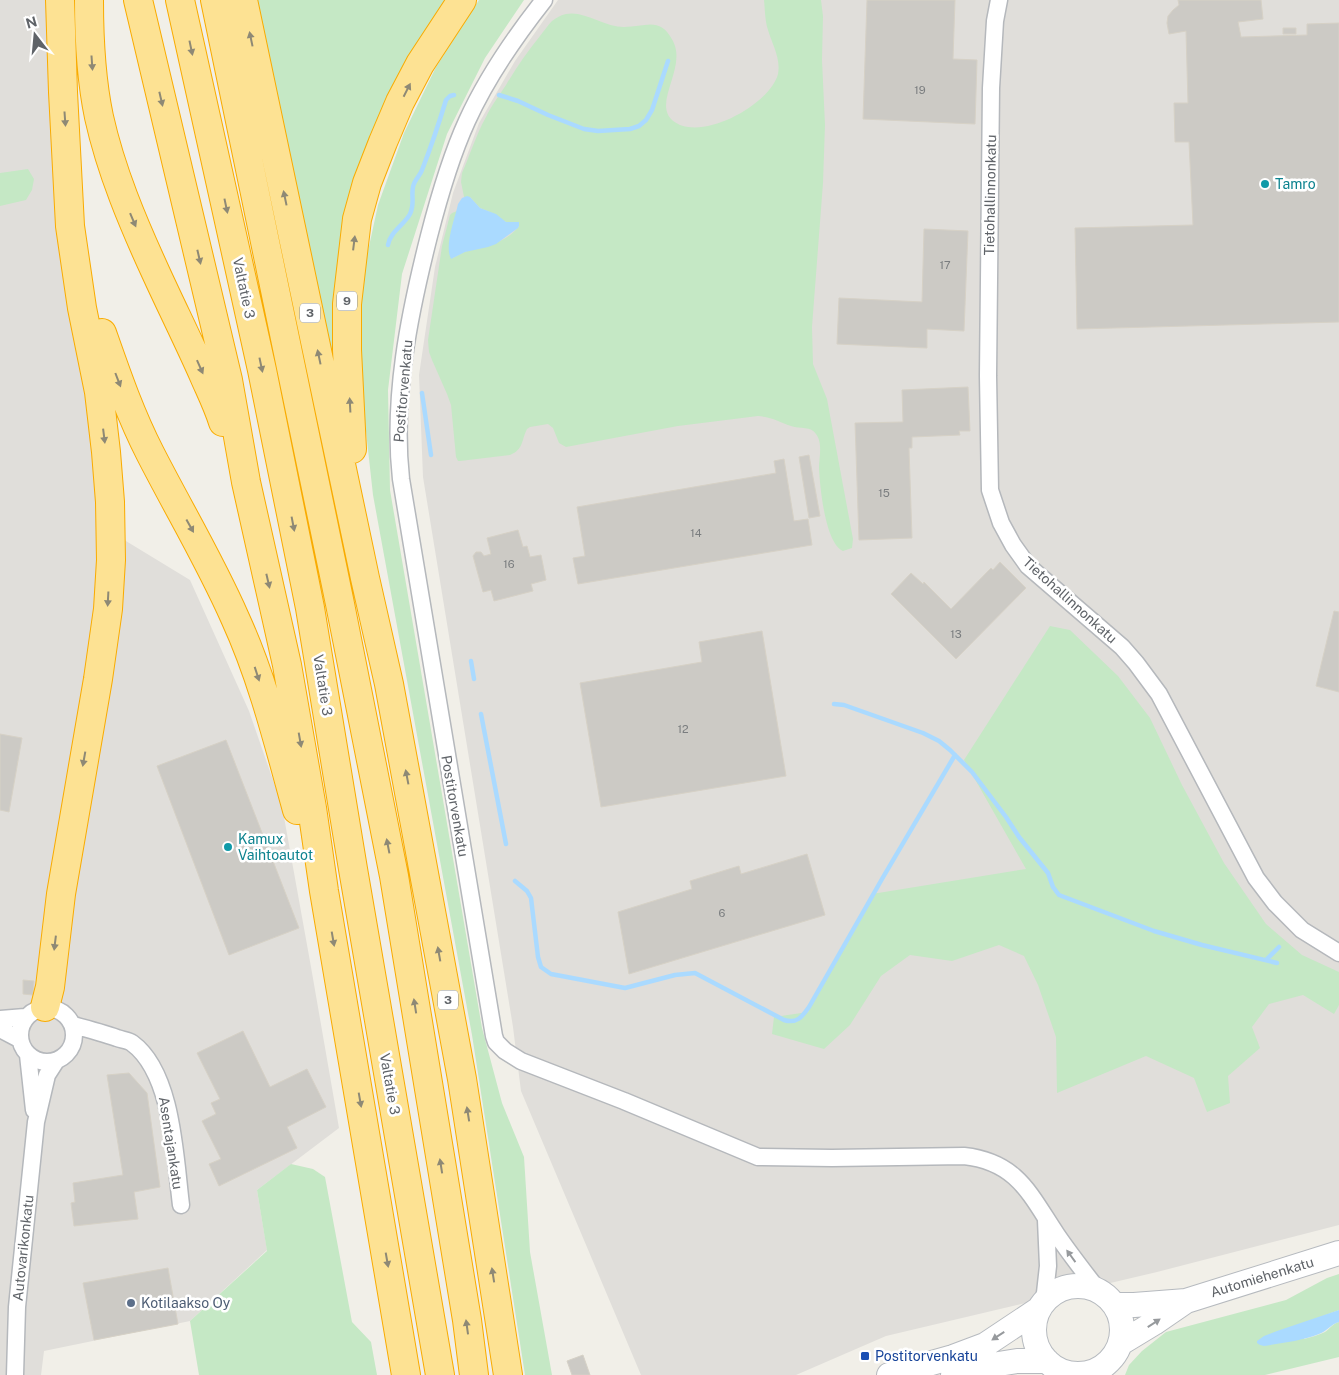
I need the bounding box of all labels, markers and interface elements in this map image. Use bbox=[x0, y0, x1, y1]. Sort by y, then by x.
north arrow bbox=[10, 10, 60, 60]
text: N bbox=[24, 13, 39, 32]
one-way arrow bbox=[247, 31, 255, 46]
one-way arrow bbox=[187, 40, 195, 55]
one-way arrow bbox=[88, 56, 96, 72]
one-way arrow bbox=[403, 83, 411, 97]
house number: 19 bbox=[914, 84, 926, 96]
one-way arrow bbox=[157, 91, 165, 106]
one-way arrow bbox=[61, 111, 69, 127]
street label: Tietohallinnonkatu bbox=[981, 134, 999, 256]
place label: Tamro bbox=[1275, 176, 1316, 192]
marker: Tamro bbox=[1259, 178, 1271, 190]
one-way arrow bbox=[281, 190, 289, 205]
one-way arrow bbox=[222, 199, 230, 214]
one-way arrow bbox=[129, 213, 137, 227]
one-way arrow bbox=[350, 234, 358, 250]
one-way arrow bbox=[195, 249, 203, 264]
street label: Valtatie 3 bbox=[230, 256, 258, 320]
house number: 17 bbox=[939, 259, 951, 271]
road number: 9 bbox=[337, 292, 357, 310]
road number: 3 bbox=[300, 304, 320, 322]
street label: Postitorvenkatu bbox=[391, 339, 415, 443]
one-way arrow bbox=[315, 349, 323, 364]
one-way arrow bbox=[257, 357, 265, 372]
one-way arrow bbox=[197, 360, 205, 374]
one-way arrow bbox=[115, 373, 122, 388]
one-way arrow bbox=[345, 396, 353, 412]
one-way arrow bbox=[100, 429, 108, 445]
house number: 15 bbox=[878, 487, 890, 499]
one-way arrow bbox=[289, 517, 297, 532]
one-way arrow bbox=[186, 519, 194, 533]
house number: 14 bbox=[690, 527, 702, 539]
street label: Tietohallinnonkatu bbox=[1020, 554, 1120, 646]
house number: 16 bbox=[503, 558, 515, 570]
one-way arrow bbox=[264, 573, 272, 588]
one-way arrow bbox=[104, 591, 112, 607]
house number: 13 bbox=[950, 628, 962, 640]
street label: Valtatie 3 bbox=[310, 653, 336, 717]
one-way arrow bbox=[254, 666, 261, 681]
house number: 12 bbox=[677, 723, 689, 735]
one-way arrow bbox=[297, 732, 305, 748]
one-way arrow bbox=[80, 752, 88, 768]
street label: Postitorvenkatu bbox=[438, 754, 472, 858]
one-way arrow bbox=[402, 769, 410, 785]
place label: Kamux Vaihtoautot bbox=[238, 831, 313, 863]
one-way arrow bbox=[383, 837, 391, 853]
marker: Kamux Vaihtoautot bbox=[222, 841, 234, 853]
house number: 6 bbox=[719, 907, 726, 919]
one-way arrow bbox=[329, 932, 337, 948]
one-way arrow bbox=[51, 935, 59, 951]
one-way arrow bbox=[435, 946, 443, 962]
road number: 3 bbox=[438, 990, 458, 1010]
one-way arrow bbox=[411, 998, 419, 1014]
street label: Valtatie 3 bbox=[377, 1052, 403, 1116]
one-way arrow bbox=[356, 1092, 364, 1108]
street label: Asentajankatu bbox=[156, 1095, 186, 1191]
one-way arrow bbox=[463, 1106, 471, 1122]
one-way arrow bbox=[437, 1158, 445, 1174]
street label: Autovarikonkatu bbox=[9, 1194, 37, 1302]
one-way arrow bbox=[1066, 1249, 1076, 1263]
one-way arrow bbox=[383, 1252, 391, 1268]
street label: Automiehenkatu bbox=[1208, 1254, 1316, 1300]
one-way arrow bbox=[488, 1266, 496, 1282]
place label: Kotilaakso Oy bbox=[141, 1295, 231, 1311]
marker: Kotilaakso Oy bbox=[125, 1297, 137, 1309]
one-way arrow bbox=[463, 1318, 471, 1334]
one-way arrow bbox=[1147, 1318, 1161, 1328]
one-way arrow bbox=[992, 1331, 1005, 1341]
place label: Postitorvenkatu bbox=[875, 1348, 978, 1364]
marker: Postitorvenkatu bbox=[859, 1350, 871, 1362]

